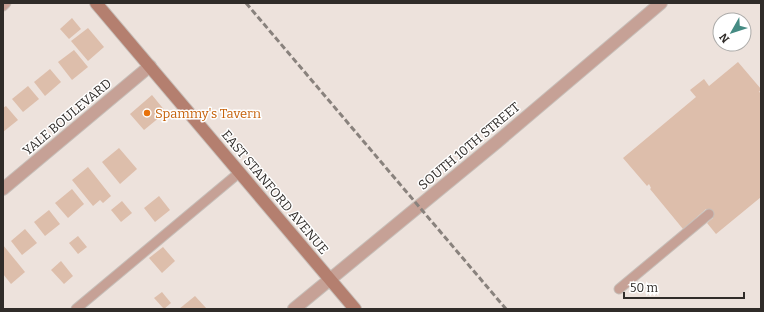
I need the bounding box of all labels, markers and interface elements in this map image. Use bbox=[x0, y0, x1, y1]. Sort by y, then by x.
north arrow bbox=[712, 12, 752, 52]
text: N bbox=[717, 30, 732, 45]
street label: YALE BOULEVARD bbox=[20, 76, 114, 158]
street label: SOUTH 10TH STREET bbox=[415, 99, 523, 193]
place label: Spammy's Tavern bbox=[155, 106, 262, 121]
marker: Spammy's Tavern bbox=[142, 108, 152, 118]
street label: EAST STANFORD AVENUE bbox=[219, 127, 331, 257]
scale bar bbox=[624, 274, 744, 300]
text: 50 m bbox=[630, 281, 659, 295]

